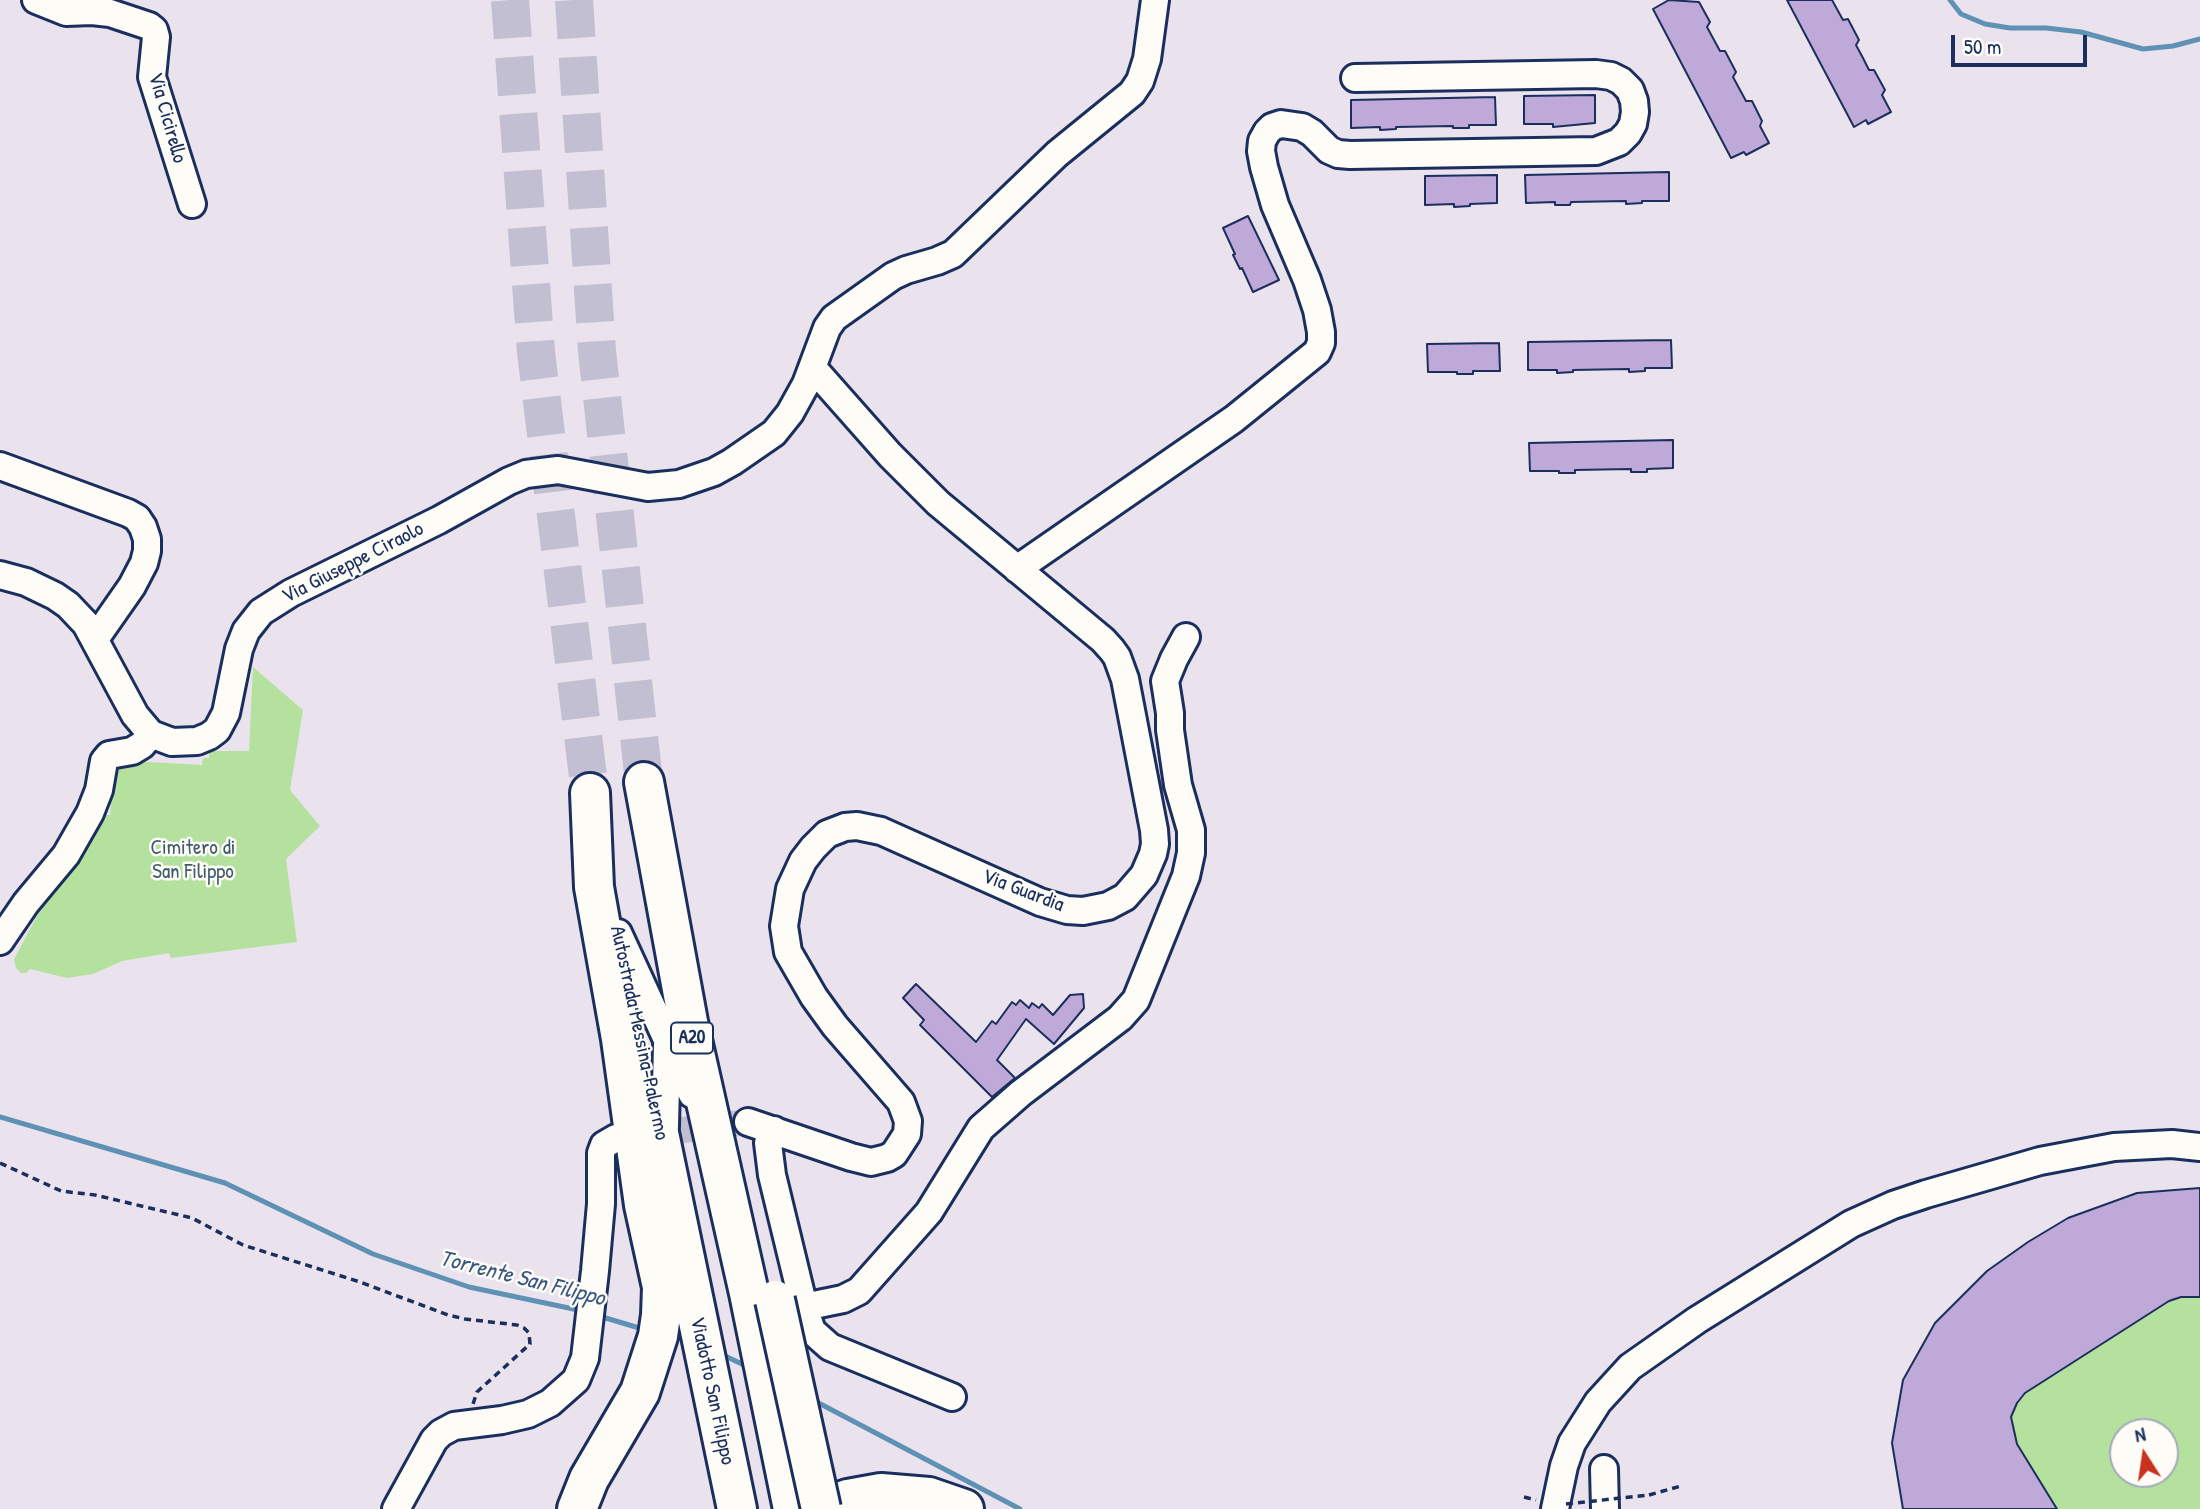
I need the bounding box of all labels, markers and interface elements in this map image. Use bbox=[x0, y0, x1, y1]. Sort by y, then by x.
scale bar bbox=[1955, 21, 2092, 65]
text: 50 m bbox=[1964, 32, 2001, 61]
street label: Via Cicirello bbox=[142, 70, 192, 166]
street label: Via Giuseppe Ciraolo bbox=[278, 516, 428, 610]
park label: Cimitero di San Filippo bbox=[150, 835, 236, 885]
street label: Via Guardia bbox=[979, 864, 1067, 918]
street label: Autostrada Messina-Palermo bbox=[604, 924, 674, 1142]
road number: A20 bbox=[671, 1022, 713, 1054]
water label: Torrente San Filippo bbox=[437, 1245, 607, 1313]
street label: Viadotto San Filippo bbox=[684, 1315, 740, 1467]
north arrow bbox=[2109, 1418, 2179, 1488]
text: N bbox=[2132, 1421, 2148, 1448]

